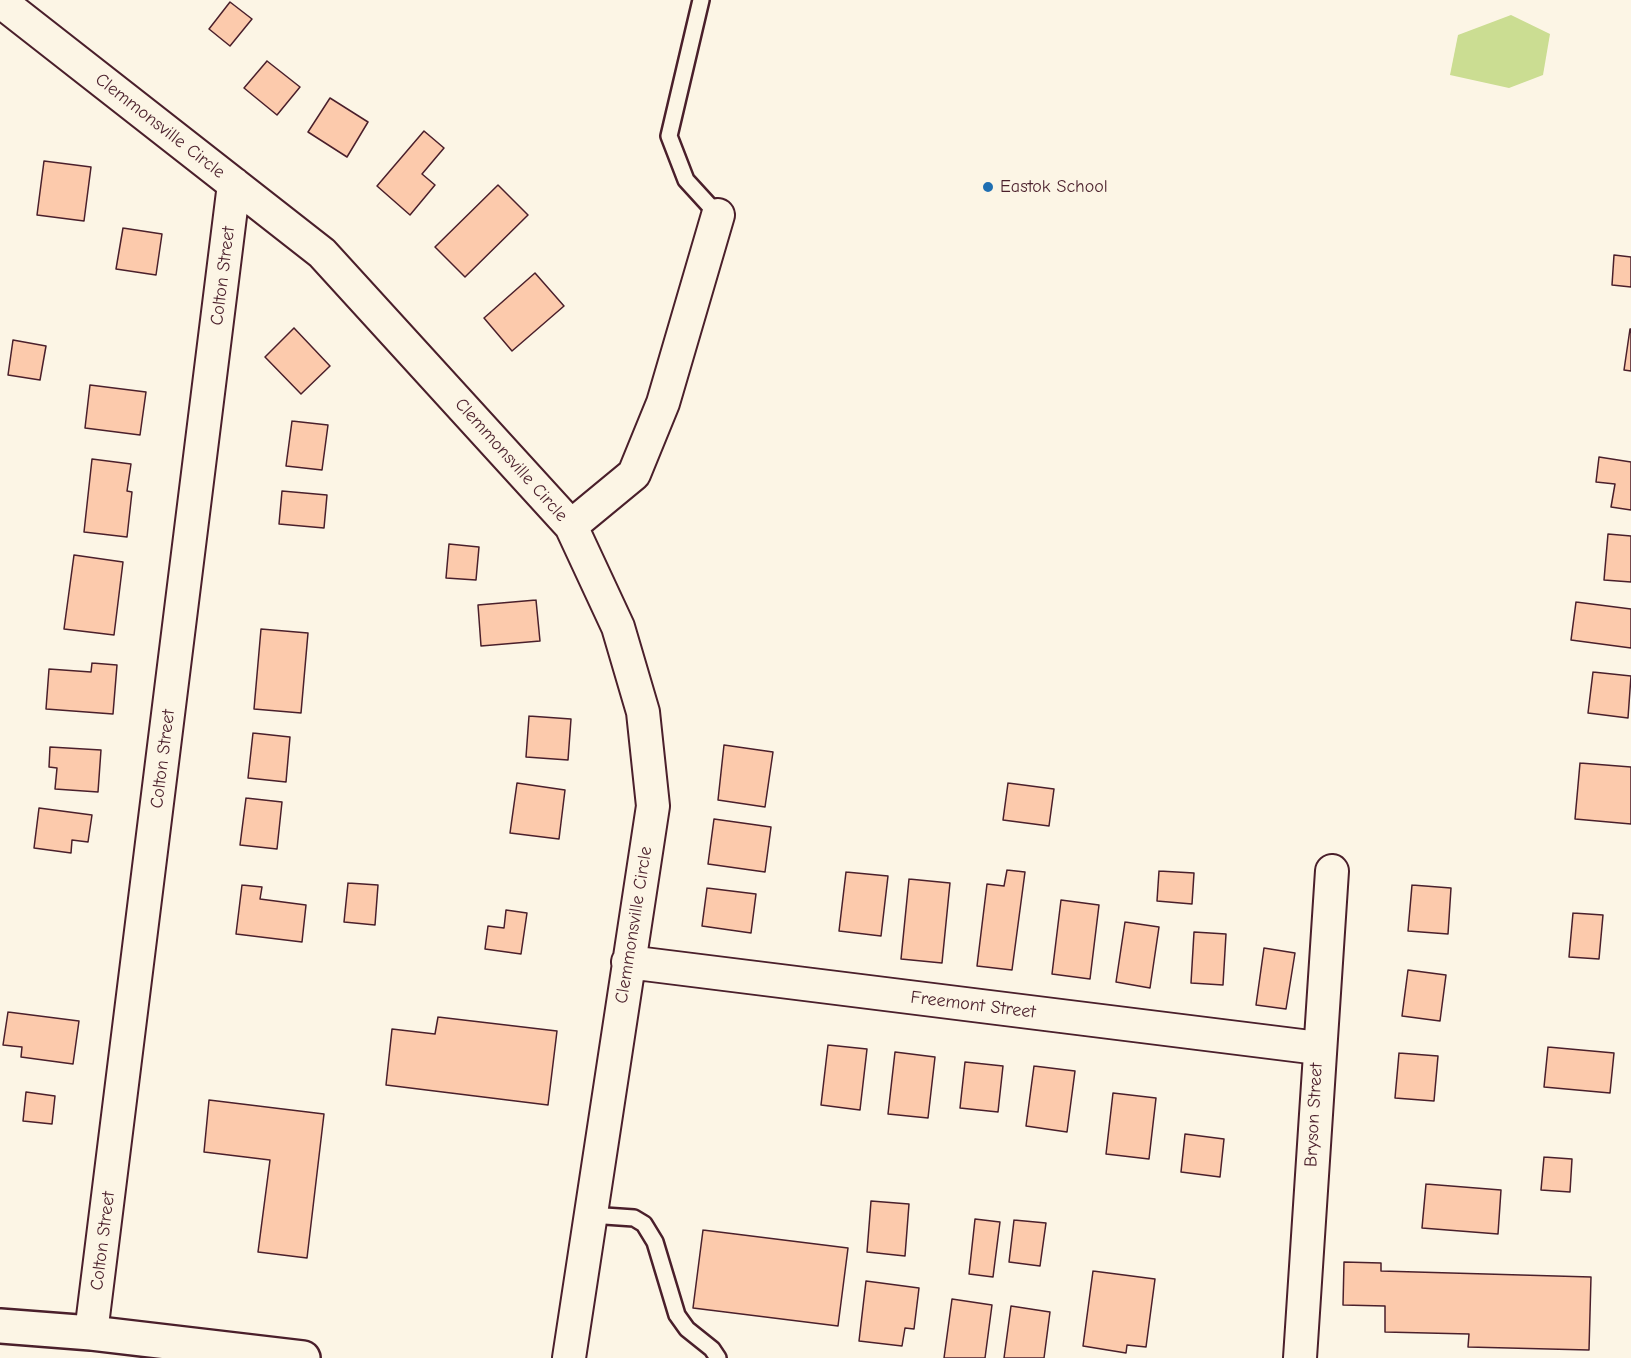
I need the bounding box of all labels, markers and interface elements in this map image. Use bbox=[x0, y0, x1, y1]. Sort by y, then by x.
street label: Clemmonsville Circle bbox=[91, 69, 229, 183]
place label: Eastok School bbox=[1000, 176, 1108, 198]
marker: Eastok School bbox=[981, 180, 995, 194]
street label: Colton Street bbox=[206, 225, 240, 327]
street label: Clemmonsville Circle bbox=[450, 394, 572, 526]
street label: Colton Street bbox=[146, 708, 180, 810]
street label: Clemmonsville Circle bbox=[611, 845, 657, 1005]
street label: Freemont Street bbox=[909, 987, 1037, 1023]
street label: Bryson Street bbox=[1300, 1062, 1328, 1168]
street label: Colton Street bbox=[86, 1190, 120, 1292]

